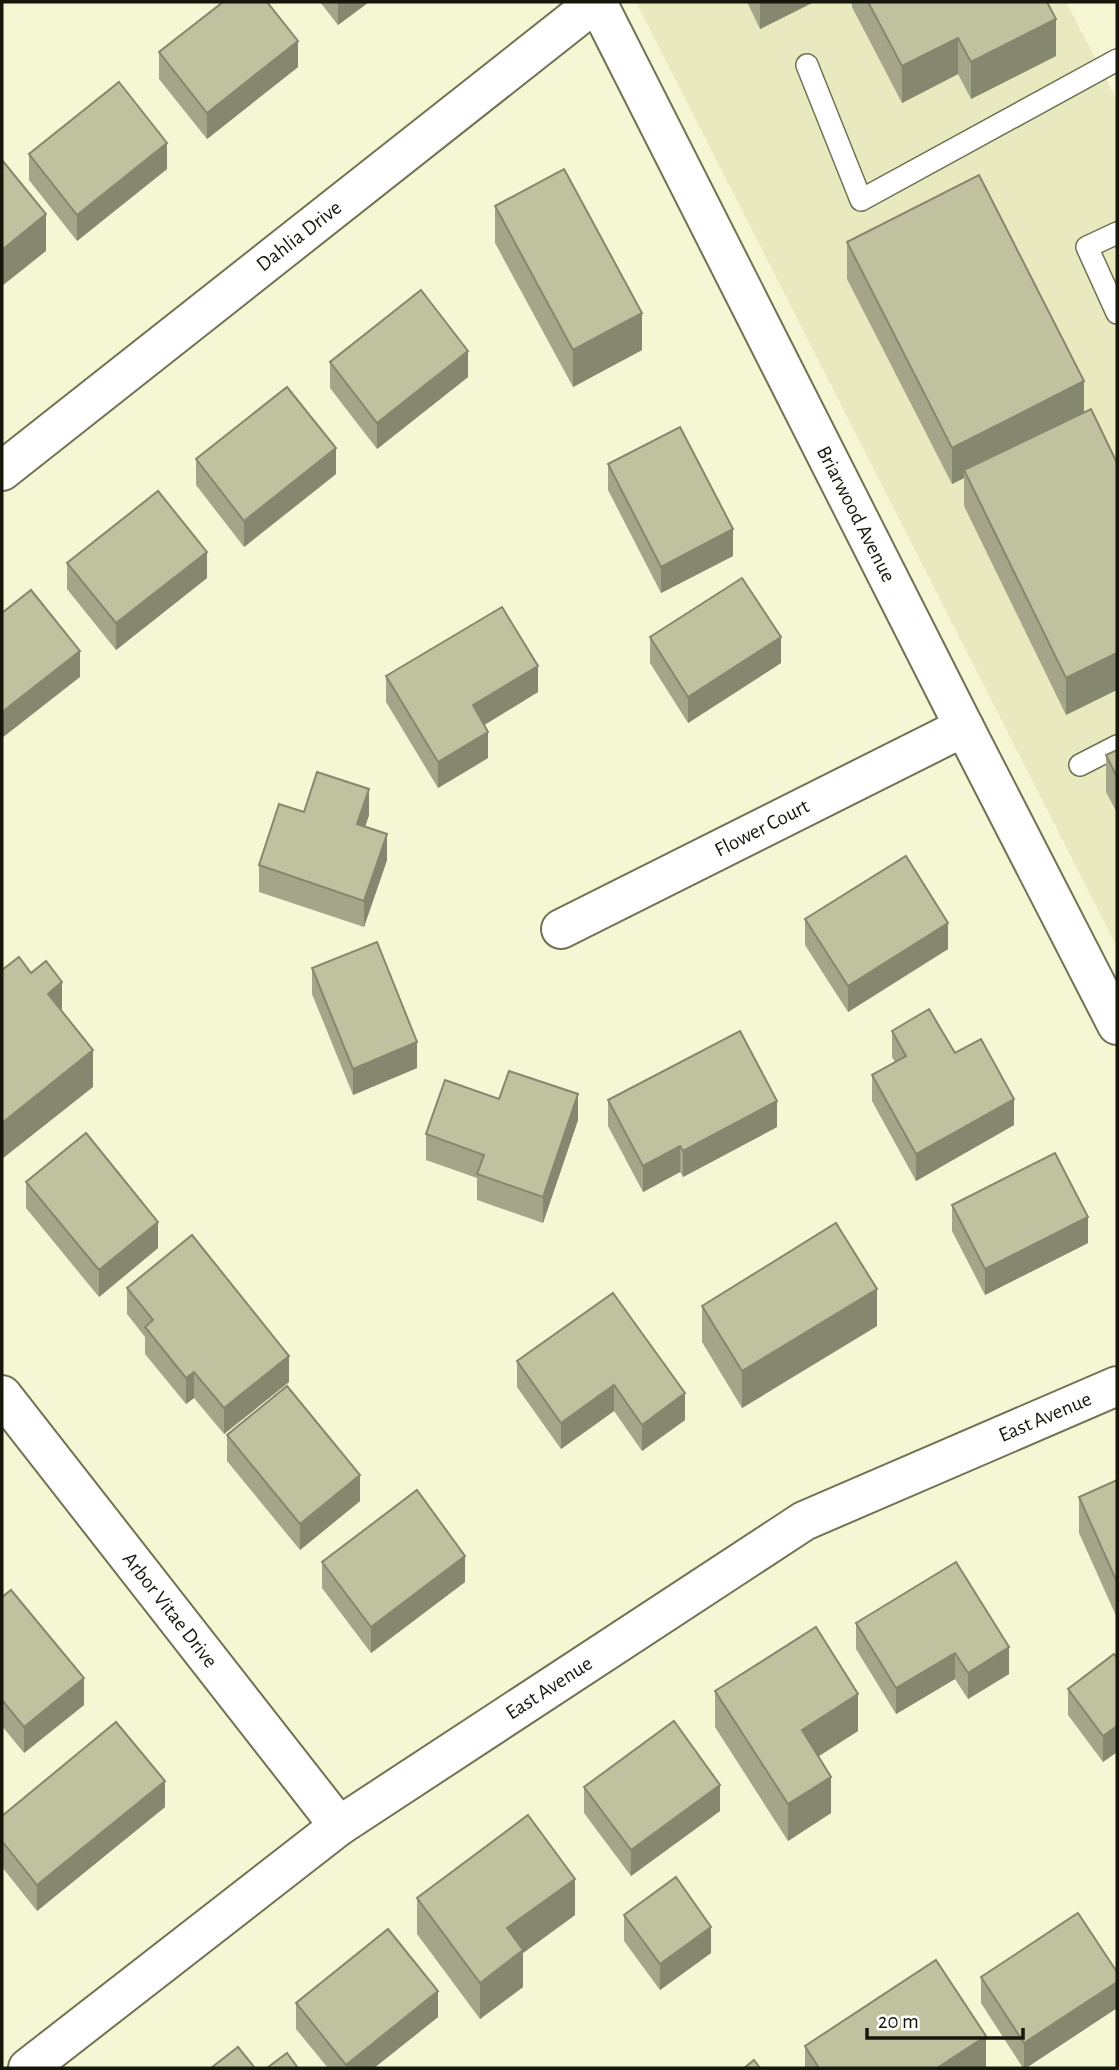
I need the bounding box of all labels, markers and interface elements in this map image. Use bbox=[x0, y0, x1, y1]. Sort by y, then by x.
street label: Dahlia Drive bbox=[253, 197, 345, 275]
street label: Briarwood Avenue bbox=[813, 443, 899, 585]
street label: Flower Court bbox=[711, 795, 813, 861]
street label: East Avenue bbox=[996, 1388, 1094, 1446]
street label: Arbor Vitae Drive bbox=[119, 1548, 221, 1672]
street label: East Avenue bbox=[502, 1652, 596, 1724]
scale bar bbox=[867, 1996, 1023, 2040]
text: 20 m bbox=[878, 2011, 919, 2032]

